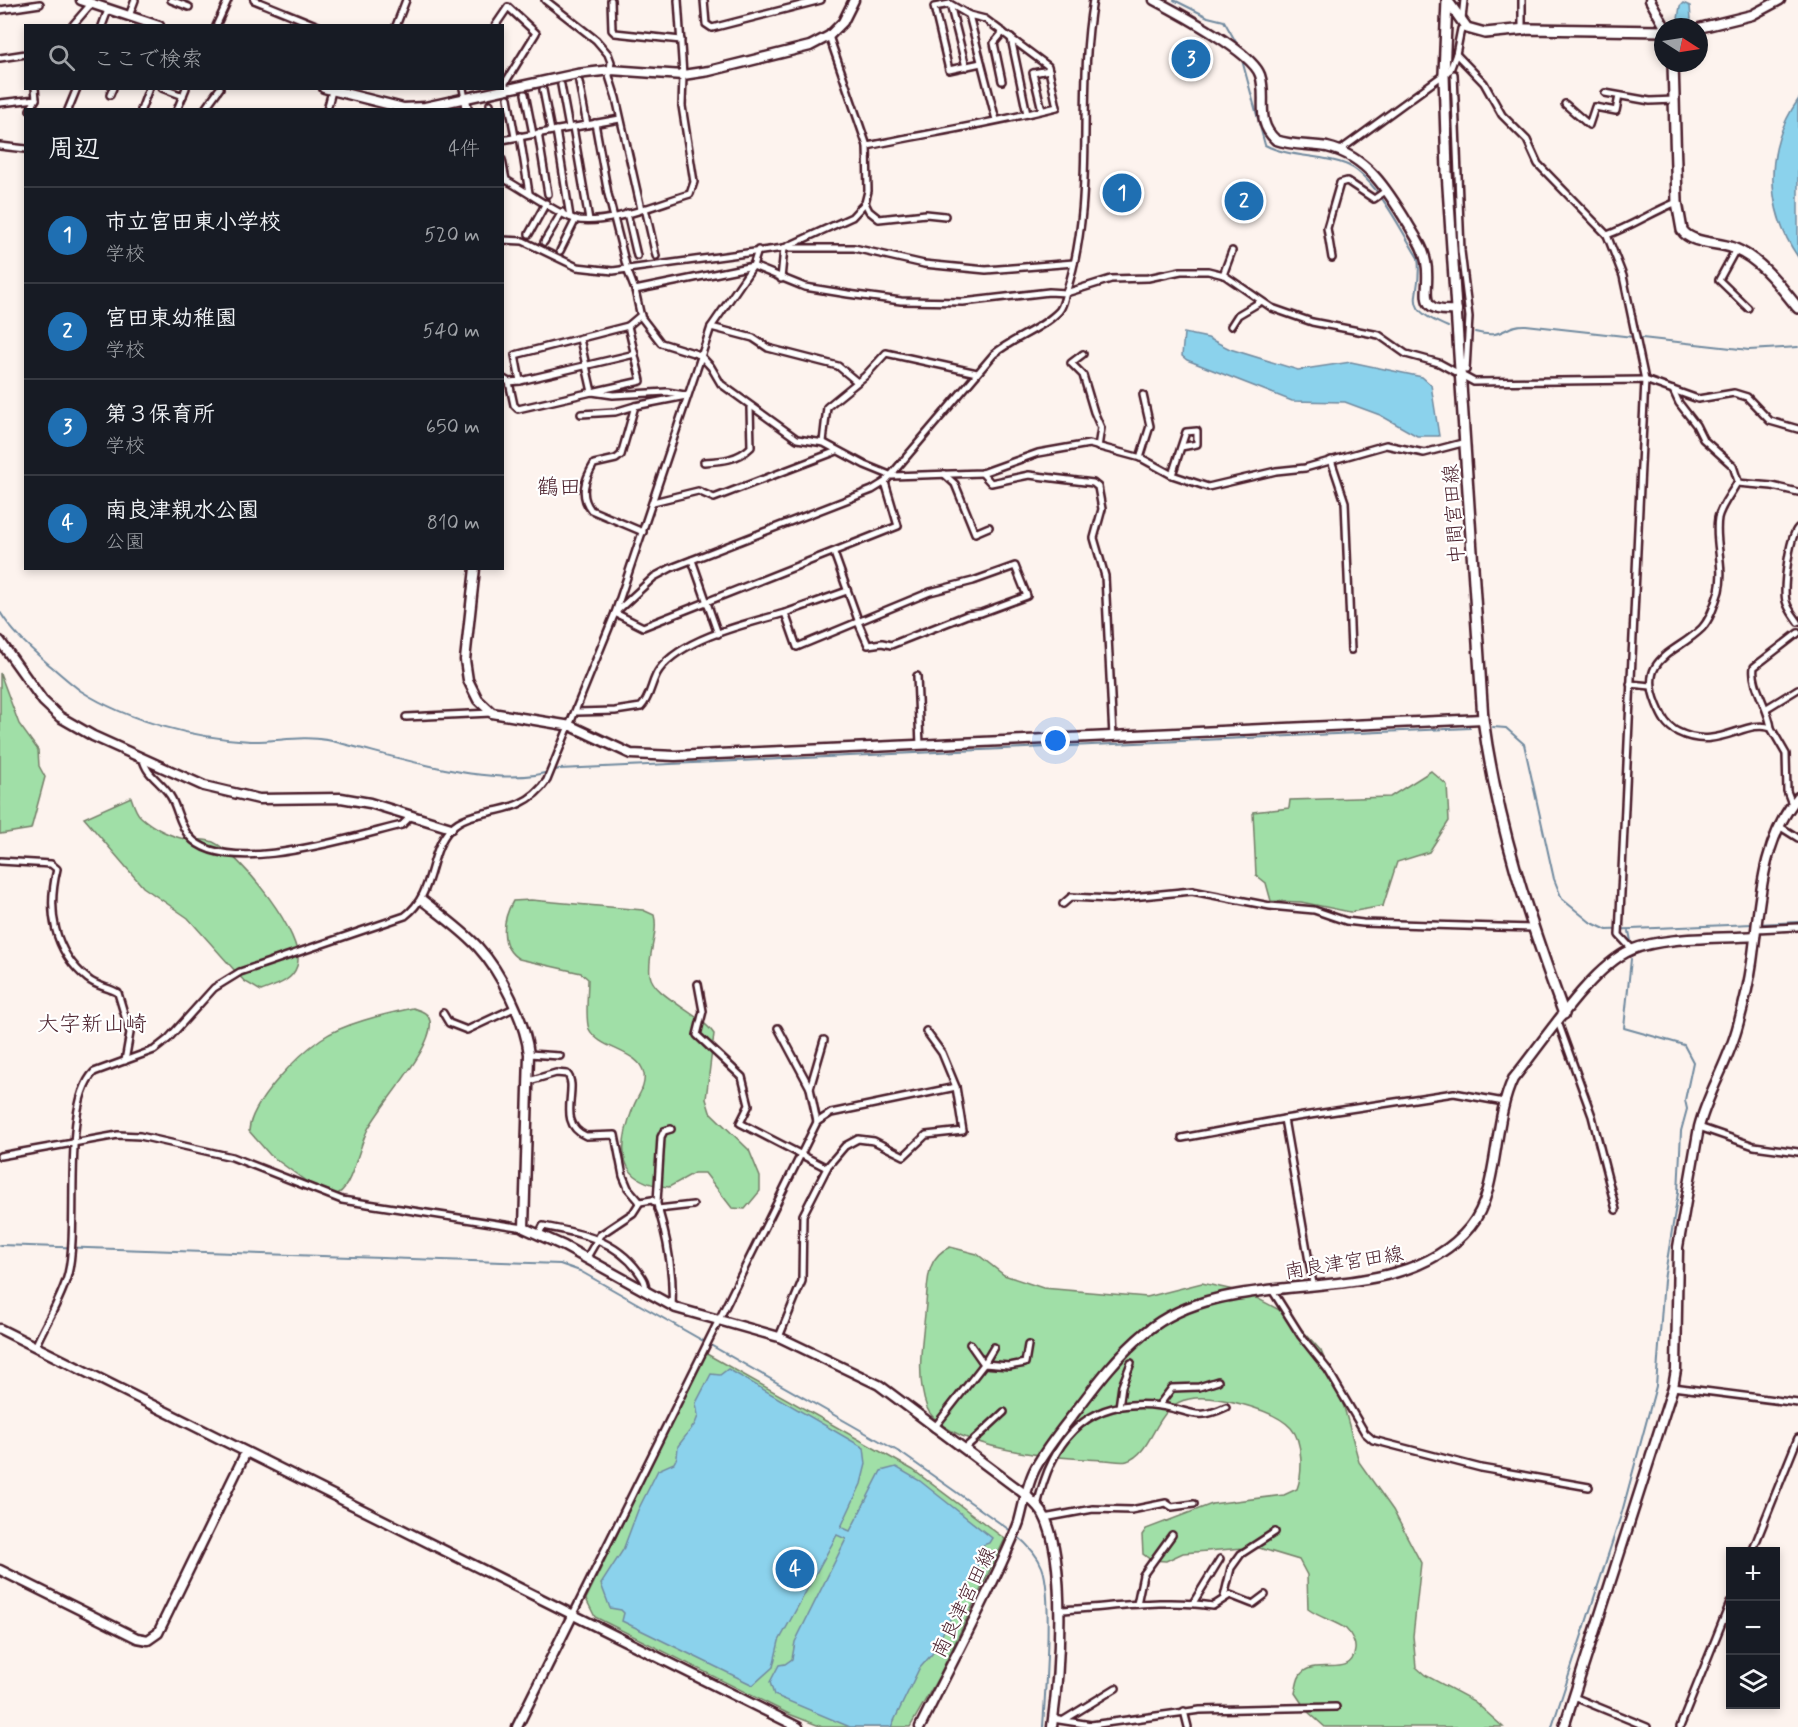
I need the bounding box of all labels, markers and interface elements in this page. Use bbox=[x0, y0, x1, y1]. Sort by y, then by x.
north arrow bbox=[1654, 18, 1708, 72]
search box bbox=[24, 24, 504, 90]
pin: 3 bbox=[1172, 36, 1210, 82]
icon: search bbox=[45, 41, 78, 74]
text: ここで検索 bbox=[93, 46, 203, 74]
text: 周辺 bbox=[48, 133, 100, 167]
text: 4件 bbox=[448, 136, 480, 163]
pin: 1 bbox=[1102, 170, 1142, 216]
pin: 2 bbox=[1224, 178, 1264, 224]
text: 市立宮田東小学校 bbox=[105, 209, 281, 237]
text: 1 bbox=[63, 222, 72, 249]
text: 520 m bbox=[424, 222, 480, 249]
text: 学校 bbox=[105, 241, 145, 268]
text: 宮田東幼稚園 bbox=[105, 305, 237, 333]
text: 2 bbox=[63, 318, 72, 345]
text: 540 m bbox=[423, 318, 480, 345]
text: 学校 bbox=[105, 337, 145, 364]
text: 第３保育所 bbox=[105, 401, 215, 429]
text: 3 bbox=[63, 414, 72, 441]
text: 650 m bbox=[426, 414, 480, 441]
text: 学校 bbox=[105, 433, 145, 460]
street label: 中間宮田線 bbox=[1438, 463, 1471, 565]
district label: 鶴田 bbox=[537, 474, 581, 502]
text: 南良津親水公園 bbox=[105, 497, 259, 525]
text: 4 bbox=[62, 510, 73, 537]
text: 810 m bbox=[427, 510, 480, 537]
text: 公園 bbox=[105, 529, 145, 556]
your location bbox=[1041, 726, 1070, 755]
district label: 大字新山崎 bbox=[37, 1011, 147, 1039]
street label: 南良津宮田線 bbox=[1283, 1241, 1406, 1286]
street label: 南良津宮田線 bbox=[926, 1543, 1003, 1663]
pin: 4 bbox=[776, 1546, 814, 1592]
map controls bbox=[1726, 1547, 1780, 1709]
button: + bbox=[1726, 1547, 1780, 1601]
button: − bbox=[1726, 1601, 1780, 1655]
button: layers bbox=[1726, 1655, 1780, 1709]

